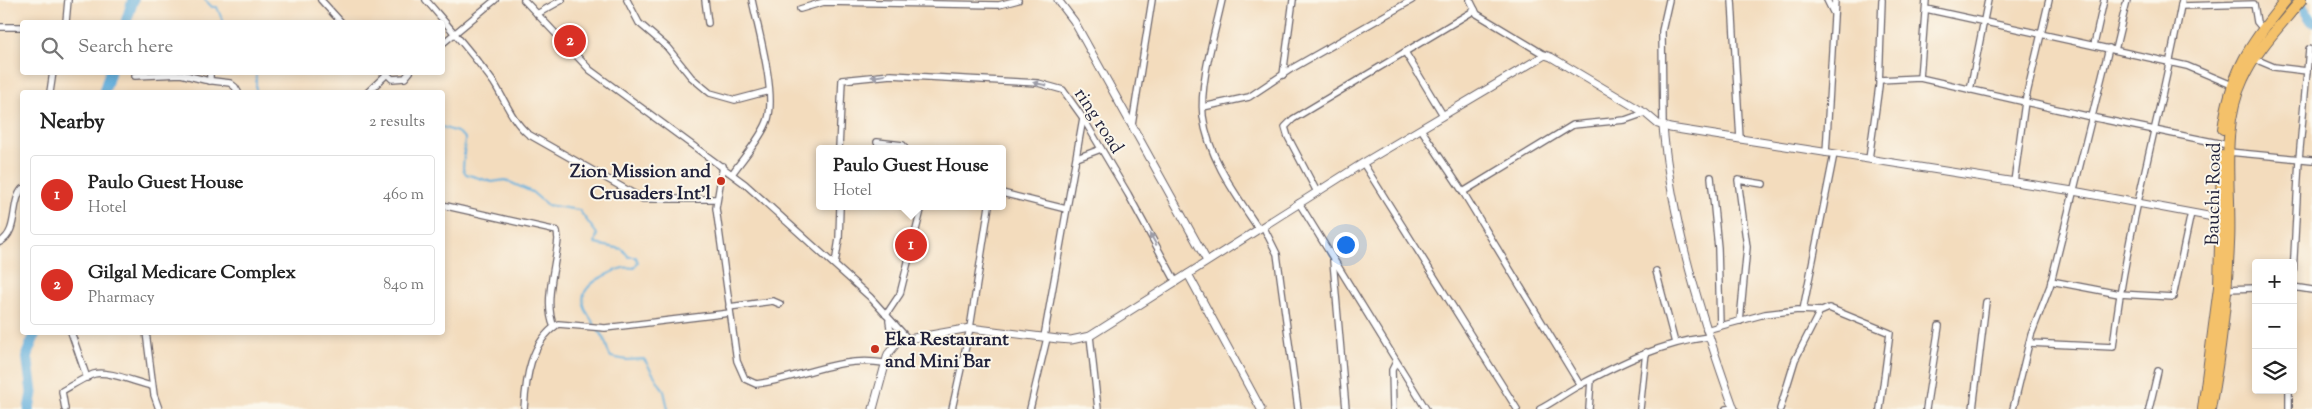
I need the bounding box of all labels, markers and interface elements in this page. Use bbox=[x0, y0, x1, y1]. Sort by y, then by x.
search box bbox=[20, 20, 445, 75]
pin: 2 bbox=[554, 22, 586, 60]
icon: search bbox=[38, 34, 66, 62]
text: Search here bbox=[78, 34, 173, 61]
one-way arrow bbox=[870, 72, 886, 80]
one-way arrow bbox=[1033, 80, 1048, 88]
street label: ring road bbox=[1067, 83, 1129, 160]
text: Nearby bbox=[40, 108, 105, 138]
text: 2 results bbox=[369, 111, 425, 134]
street label: Bauchi Road bbox=[2200, 142, 2229, 246]
popup bbox=[816, 145, 1006, 210]
text: Paulo Guest House bbox=[833, 153, 989, 180]
place label: Zion Mission and Crusaders Int'l bbox=[570, 159, 712, 208]
text: Paulo Guest House bbox=[88, 170, 243, 197]
marker: Zion Mission and Crusaders Int'l bbox=[715, 175, 727, 187]
text: Hotel bbox=[833, 180, 872, 203]
text: 1 bbox=[54, 184, 60, 207]
text: 460 m bbox=[383, 184, 424, 207]
text: Hotel bbox=[88, 197, 127, 220]
pin: 1 bbox=[895, 226, 927, 264]
one-way arrow bbox=[1149, 232, 1157, 246]
your location bbox=[1333, 232, 1359, 258]
map controls bbox=[2252, 259, 2297, 394]
button: + bbox=[2252, 259, 2297, 304]
text: Gilgal Medicare Complex bbox=[88, 260, 296, 287]
text: 2 bbox=[53, 274, 61, 297]
text: 840 m bbox=[383, 274, 424, 297]
text: Pharmacy bbox=[88, 287, 155, 310]
button: − bbox=[2252, 304, 2297, 349]
place label: Eka Restaurant and Mini Bar bbox=[885, 327, 1009, 376]
marker: Eka Restaurant and Mini Bar bbox=[869, 343, 881, 355]
button: layers bbox=[2252, 349, 2297, 394]

